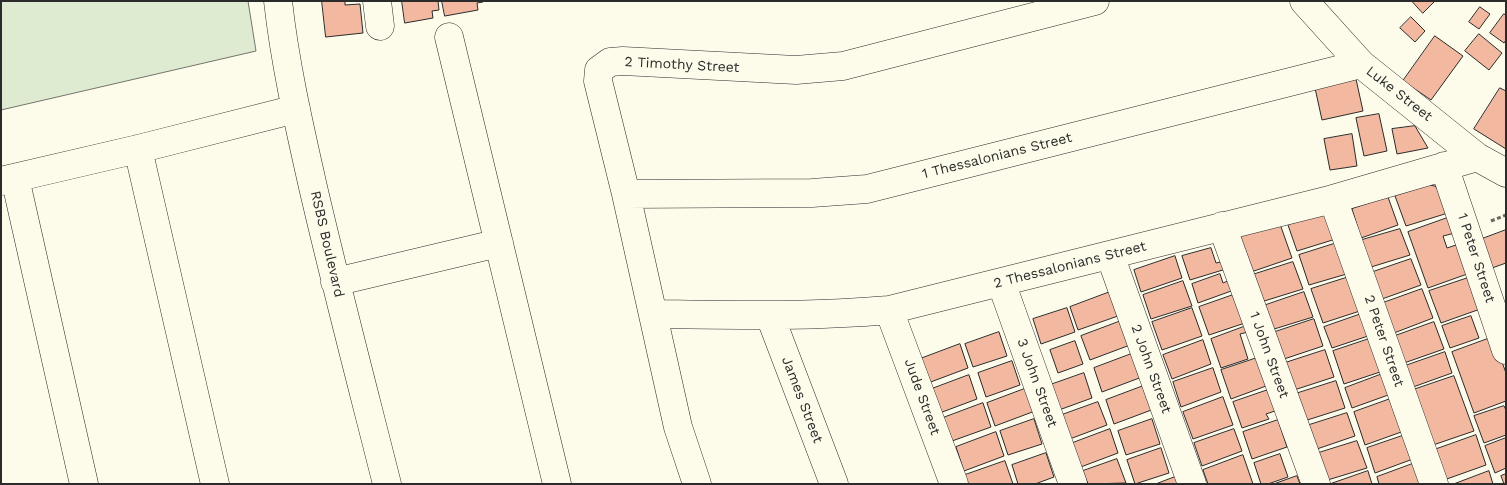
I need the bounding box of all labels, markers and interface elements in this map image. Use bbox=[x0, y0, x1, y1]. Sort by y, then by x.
street label: 2 Timothy Street bbox=[624, 54, 740, 76]
street label: Luke Street bbox=[1362, 63, 1436, 125]
street label: 1 Thessalonians Street bbox=[920, 129, 1074, 183]
street label: RSBS Boulevard bbox=[307, 189, 347, 299]
street label: 1 Peter Street bbox=[1454, 211, 1498, 305]
street label: 2 Thessalonians Street bbox=[992, 238, 1148, 292]
street label: 2 Peter Street bbox=[1360, 293, 1408, 389]
street label: 1 John Street bbox=[1246, 310, 1292, 400]
street label: 2 John Street bbox=[1127, 322, 1175, 416]
street label: 3 John Street bbox=[1013, 336, 1061, 430]
street label: James Street bbox=[778, 354, 826, 446]
street label: Jude Street bbox=[900, 356, 944, 438]

